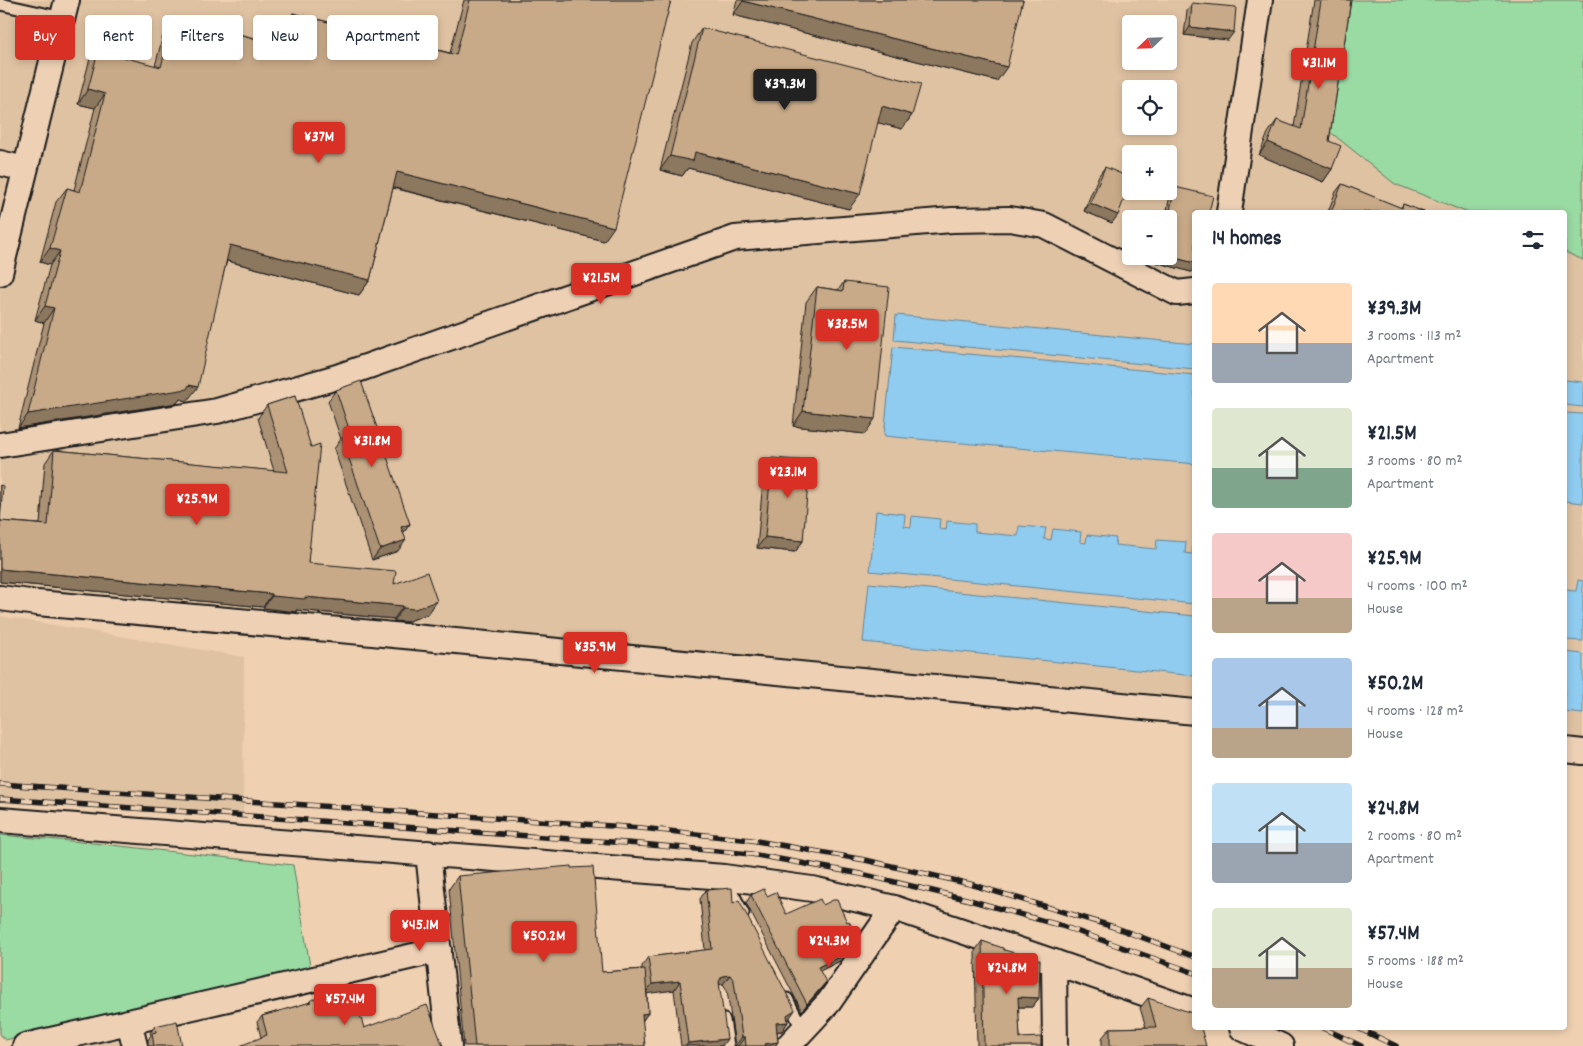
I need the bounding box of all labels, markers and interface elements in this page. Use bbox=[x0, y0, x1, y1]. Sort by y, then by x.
chip: Buy bbox=[15, 15, 75, 60]
chip: Rent bbox=[85, 15, 152, 60]
chip: Filters bbox=[162, 15, 243, 60]
chip: New bbox=[253, 15, 317, 60]
chip: Apartment bbox=[327, 15, 438, 60]
north arrow bbox=[1122, 15, 1178, 70]
map controls bbox=[1122, 15, 1177, 265]
pin: ¥31.1M bbox=[1278, 48, 1360, 90]
text: ¥31.1M bbox=[1302, 52, 1336, 75]
pin: ¥39.3M bbox=[744, 68, 826, 111]
text: ¥39.3M bbox=[764, 73, 806, 96]
button: locate bbox=[1122, 80, 1177, 135]
pin: ¥37M bbox=[289, 121, 349, 164]
text: ¥37M bbox=[304, 126, 334, 149]
button: + bbox=[1122, 145, 1177, 200]
button: − bbox=[1122, 210, 1177, 265]
text: 14 homes bbox=[1212, 225, 1282, 255]
icon: filters bbox=[1519, 226, 1547, 254]
pin: ¥21.5M bbox=[560, 262, 642, 305]
text: ¥21.5M bbox=[582, 267, 620, 290]
text: ¥39.3M bbox=[1367, 295, 1421, 325]
icon: home bbox=[1252, 303, 1312, 363]
pin: ¥38.5M bbox=[806, 308, 888, 351]
text: ¥38.5M bbox=[827, 313, 867, 336]
text: 3 rooms · 113 m² bbox=[1367, 325, 1461, 348]
text: Apartment bbox=[1367, 348, 1434, 371]
text: ¥21.5M bbox=[1367, 420, 1416, 450]
pin: ¥31.8M bbox=[331, 426, 413, 468]
icon: home bbox=[1252, 428, 1312, 488]
text: ¥31.8M bbox=[354, 430, 390, 453]
text: 3 rooms · 80 m² bbox=[1367, 450, 1462, 473]
pin: ¥23.1M bbox=[747, 456, 829, 499]
text: ¥23.1M bbox=[769, 461, 807, 484]
text: Apartment bbox=[1367, 473, 1434, 496]
pin: ¥25.9M bbox=[156, 484, 238, 526]
text: ¥25.9M bbox=[176, 488, 218, 511]
text: ¥25.9M bbox=[1367, 545, 1421, 575]
icon: home bbox=[1252, 553, 1312, 613]
text: 4 rooms · 100 m² bbox=[1367, 575, 1468, 598]
text: House bbox=[1367, 598, 1403, 621]
pin: ¥35.9M bbox=[554, 632, 636, 674]
text: ¥35.9M bbox=[574, 636, 616, 659]
text: ¥50.2M bbox=[1367, 670, 1423, 700]
icon: home bbox=[1252, 678, 1312, 738]
text: 4 rooms · 128 m² bbox=[1367, 700, 1464, 723]
text: House bbox=[1367, 723, 1403, 746]
text: ¥24.8M bbox=[1367, 795, 1419, 825]
icon: home bbox=[1252, 803, 1312, 863]
text: 2 rooms · 80 m² bbox=[1367, 825, 1462, 848]
text: Apartment bbox=[1367, 848, 1434, 871]
pin: ¥45.1M bbox=[379, 910, 461, 952]
text: ¥45.1M bbox=[401, 914, 439, 937]
pin: ¥50.2M bbox=[503, 920, 585, 963]
text: ¥57.4M bbox=[1367, 920, 1419, 950]
text: ¥50.2M bbox=[523, 925, 565, 948]
pin: ¥24.3M bbox=[788, 926, 870, 968]
icon: home bbox=[1252, 928, 1312, 988]
text: ¥24.3M bbox=[809, 930, 849, 953]
text: 5 rooms · 188 m² bbox=[1367, 950, 1464, 973]
pin: ¥24.8M bbox=[966, 952, 1048, 995]
text: ¥24.8M bbox=[987, 957, 1027, 980]
text: House bbox=[1367, 973, 1403, 996]
pin: ¥57.4M bbox=[304, 984, 386, 1026]
text: ¥57.4M bbox=[325, 988, 365, 1011]

